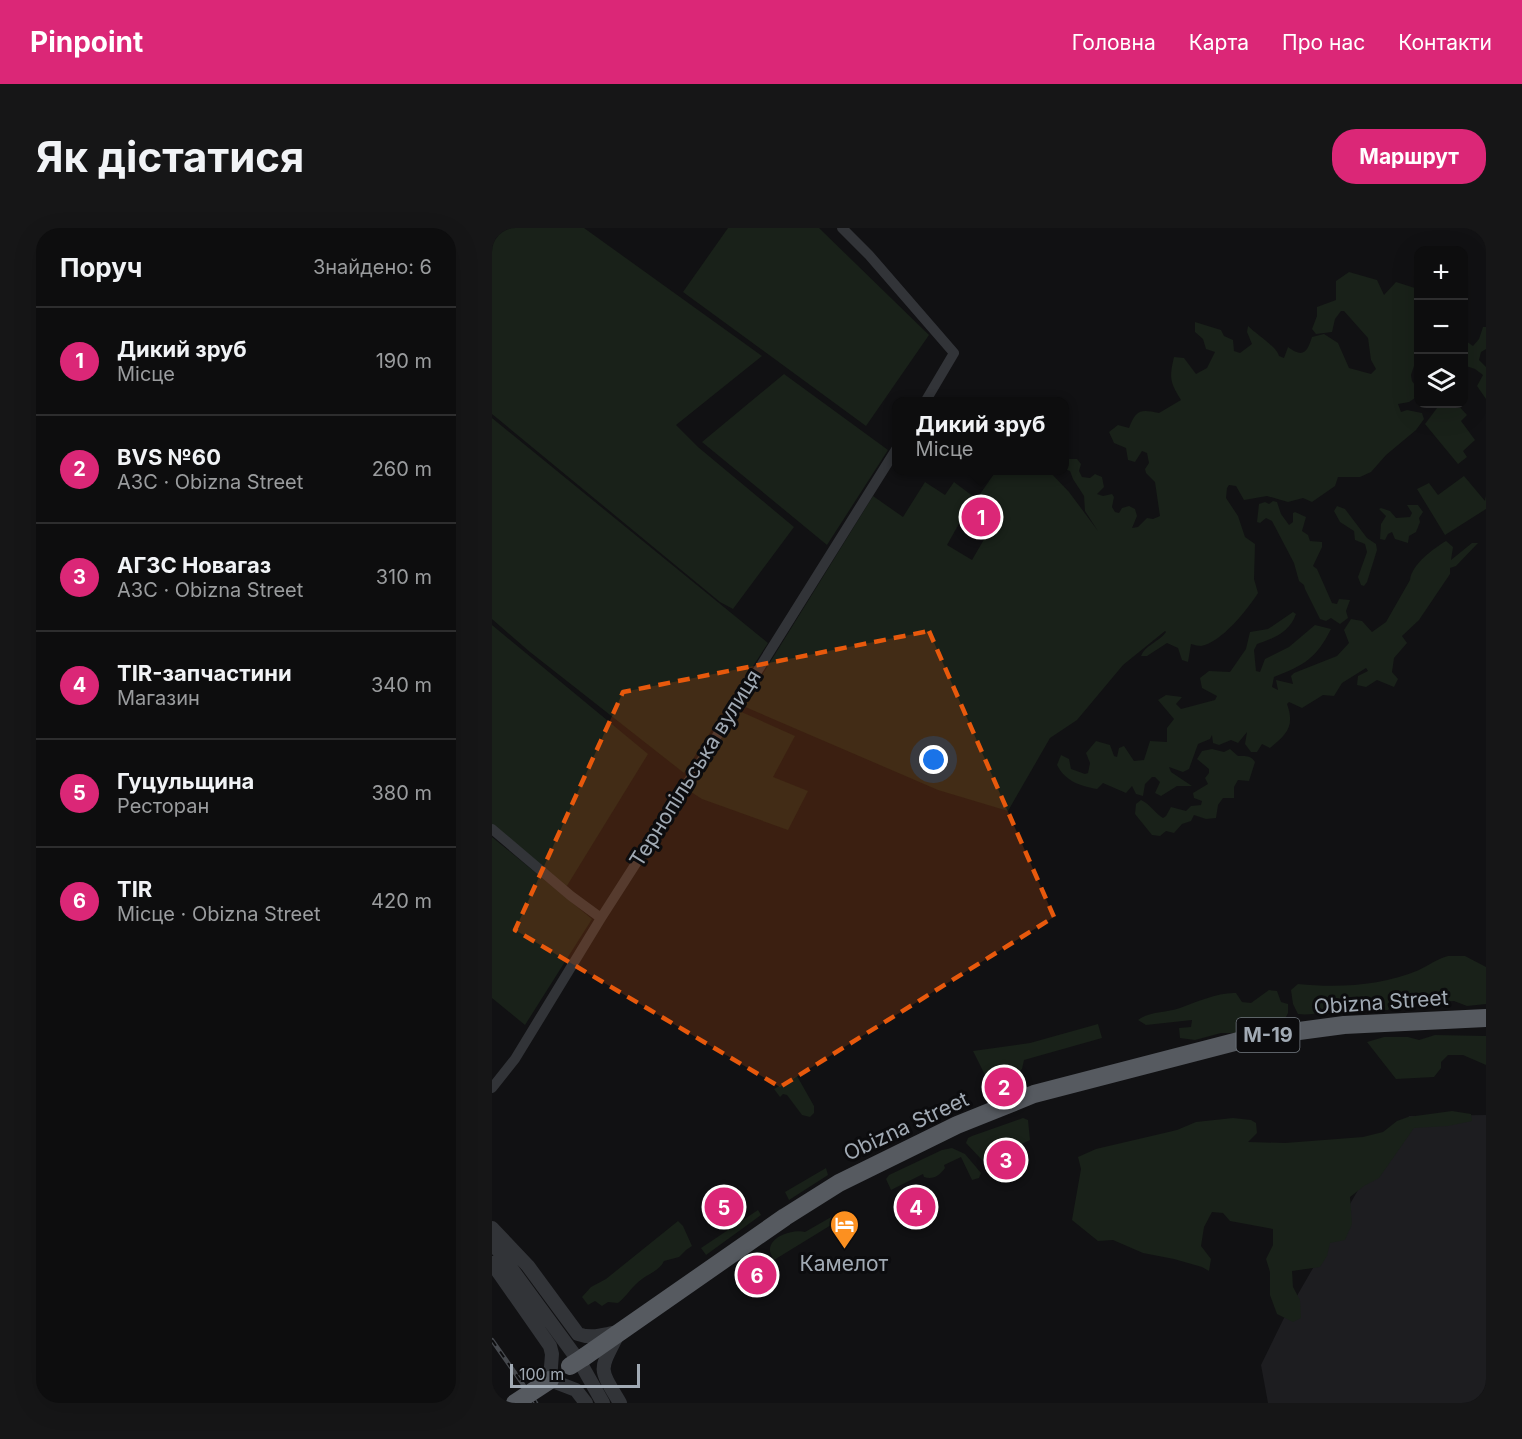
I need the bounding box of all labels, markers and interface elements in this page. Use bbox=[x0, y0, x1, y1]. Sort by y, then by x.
text: Pinpoint bbox=[30, 25, 143, 59]
text: Головна bbox=[1072, 30, 1156, 55]
text: Карта bbox=[1189, 30, 1249, 55]
text: Про нас bbox=[1282, 30, 1365, 55]
text: Контакти bbox=[1398, 30, 1492, 55]
button: Маршрут bbox=[1332, 129, 1486, 184]
text: Як дістатися bbox=[36, 131, 304, 182]
map controls bbox=[1414, 246, 1468, 408]
button: + bbox=[1414, 246, 1468, 300]
text: Поруч bbox=[60, 252, 142, 283]
text: Знайдено: 6 bbox=[313, 255, 432, 279]
button: − bbox=[1414, 300, 1468, 354]
text: Дикий зруб bbox=[117, 336, 247, 362]
text: 1 bbox=[75, 349, 84, 373]
text: 190 m bbox=[376, 349, 432, 373]
button: layers bbox=[1414, 354, 1468, 408]
text: Місце bbox=[117, 362, 175, 386]
popup bbox=[892, 397, 1069, 475]
text: Дикий зруб bbox=[916, 411, 1045, 437]
text: Місце bbox=[916, 437, 974, 461]
text: BVS №60 bbox=[117, 444, 221, 470]
text: 2 bbox=[73, 457, 86, 481]
text: 260 m bbox=[372, 457, 432, 481]
text: АЗС · Obizna Street bbox=[117, 470, 303, 494]
pin: 1 bbox=[962, 494, 1000, 540]
text: АГЗС Новагаз bbox=[117, 552, 271, 578]
text: 3 bbox=[73, 565, 86, 589]
text: 310 m bbox=[376, 565, 432, 589]
text: АЗС · Obizna Street bbox=[117, 578, 303, 602]
text: TIR-запчастини bbox=[117, 660, 292, 686]
street label: Тернопільська вулиця bbox=[624, 665, 766, 871]
text: 4 bbox=[73, 673, 86, 697]
text: 340 m bbox=[371, 673, 432, 697]
text: Магазин bbox=[117, 686, 200, 710]
your location bbox=[919, 745, 948, 774]
text: Гуцульщина bbox=[117, 768, 254, 794]
text: 5 bbox=[73, 781, 86, 805]
text: 380 m bbox=[372, 781, 432, 805]
text: Ресторан bbox=[117, 794, 209, 818]
text: TIR bbox=[117, 876, 152, 902]
text: 6 bbox=[73, 889, 86, 913]
text: 420 m bbox=[371, 889, 432, 913]
text: Місце · Obizna Street bbox=[117, 902, 321, 926]
street label: Obizna Street bbox=[1313, 985, 1449, 1019]
road number: М-19 bbox=[1236, 1018, 1300, 1052]
pin: 2 bbox=[984, 1064, 1024, 1110]
street label: Obizna Street bbox=[840, 1086, 973, 1166]
pin: 3 bbox=[986, 1138, 1026, 1182]
pin: 5 bbox=[704, 1184, 744, 1230]
pin: 4 bbox=[896, 1184, 936, 1230]
hotel icon: Камелот bbox=[828, 1208, 860, 1250]
place label: Камелот bbox=[800, 1251, 889, 1276]
pin: 6 bbox=[738, 1252, 776, 1298]
scale bar bbox=[510, 1361, 640, 1388]
text: 100 m bbox=[519, 1364, 564, 1384]

